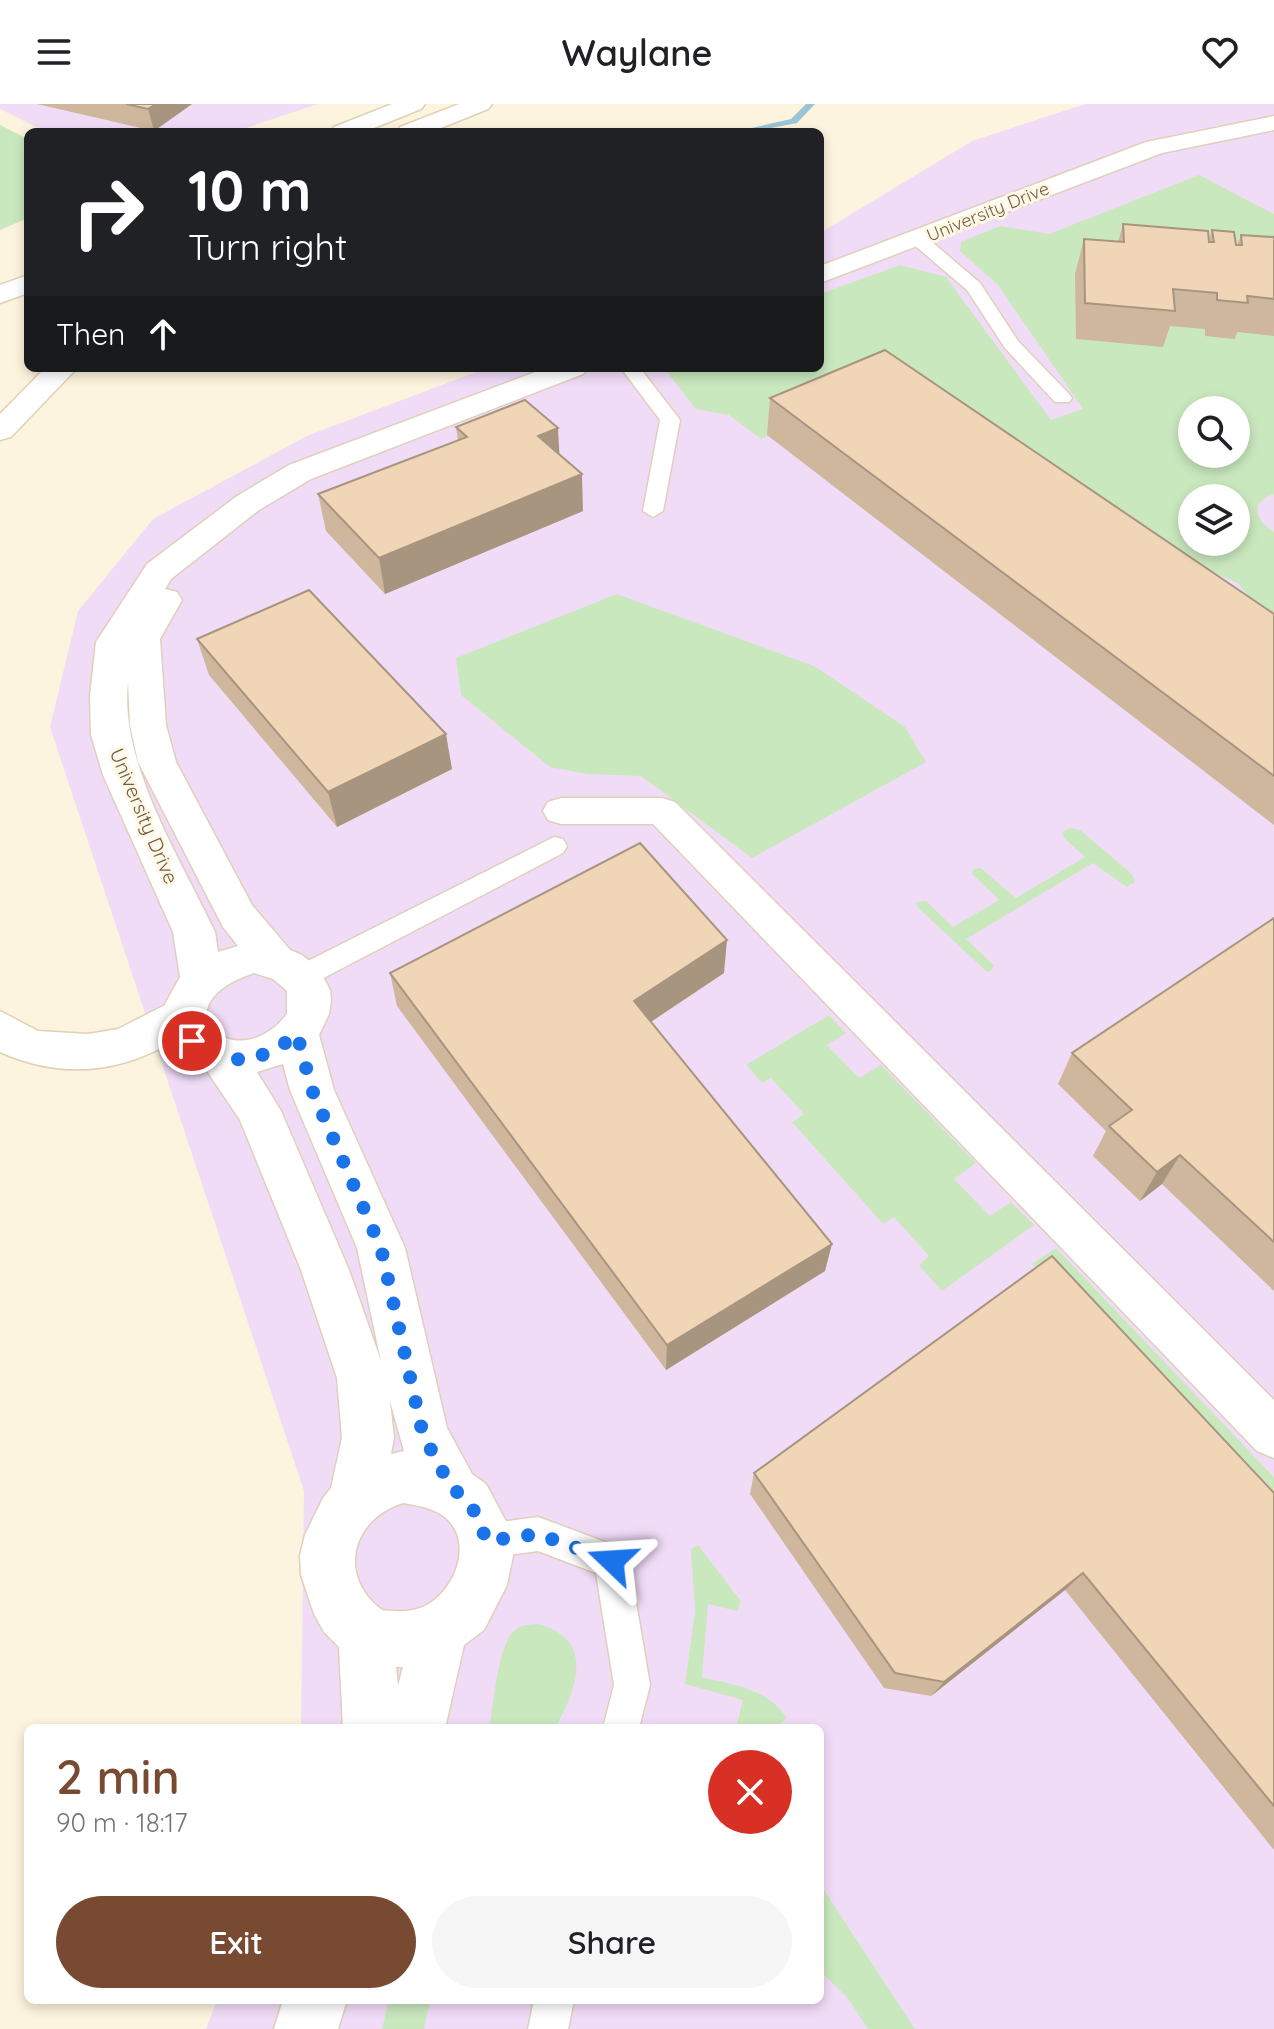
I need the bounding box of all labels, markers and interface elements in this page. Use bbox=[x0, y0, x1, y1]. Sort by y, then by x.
icon: menu bbox=[32, 30, 76, 74]
text: Waylane bbox=[562, 30, 712, 75]
icon: heart bbox=[1198, 30, 1242, 74]
text: 10 m bbox=[188, 155, 311, 225]
icon: right bbox=[56, 160, 160, 264]
street label: University Drive bbox=[923, 176, 1053, 247]
text: Turn right bbox=[188, 224, 347, 269]
icon: ahead bbox=[141, 312, 185, 356]
text: Then bbox=[56, 315, 125, 353]
map controls bbox=[1178, 396, 1250, 556]
button: search bbox=[1178, 396, 1250, 468]
button: layers bbox=[1178, 484, 1250, 556]
street label: University Drive bbox=[105, 744, 184, 887]
pin bbox=[158, 1007, 226, 1075]
icon: arrive bbox=[170, 1019, 214, 1063]
position arrow bbox=[570, 1519, 654, 1603]
text: 2 min bbox=[56, 1746, 180, 1806]
button: close bbox=[708, 1750, 792, 1834]
text: 90 m · 18:17 bbox=[56, 1806, 188, 1839]
button: Exit bbox=[56, 1896, 416, 1988]
button: Share bbox=[432, 1896, 792, 1988]

